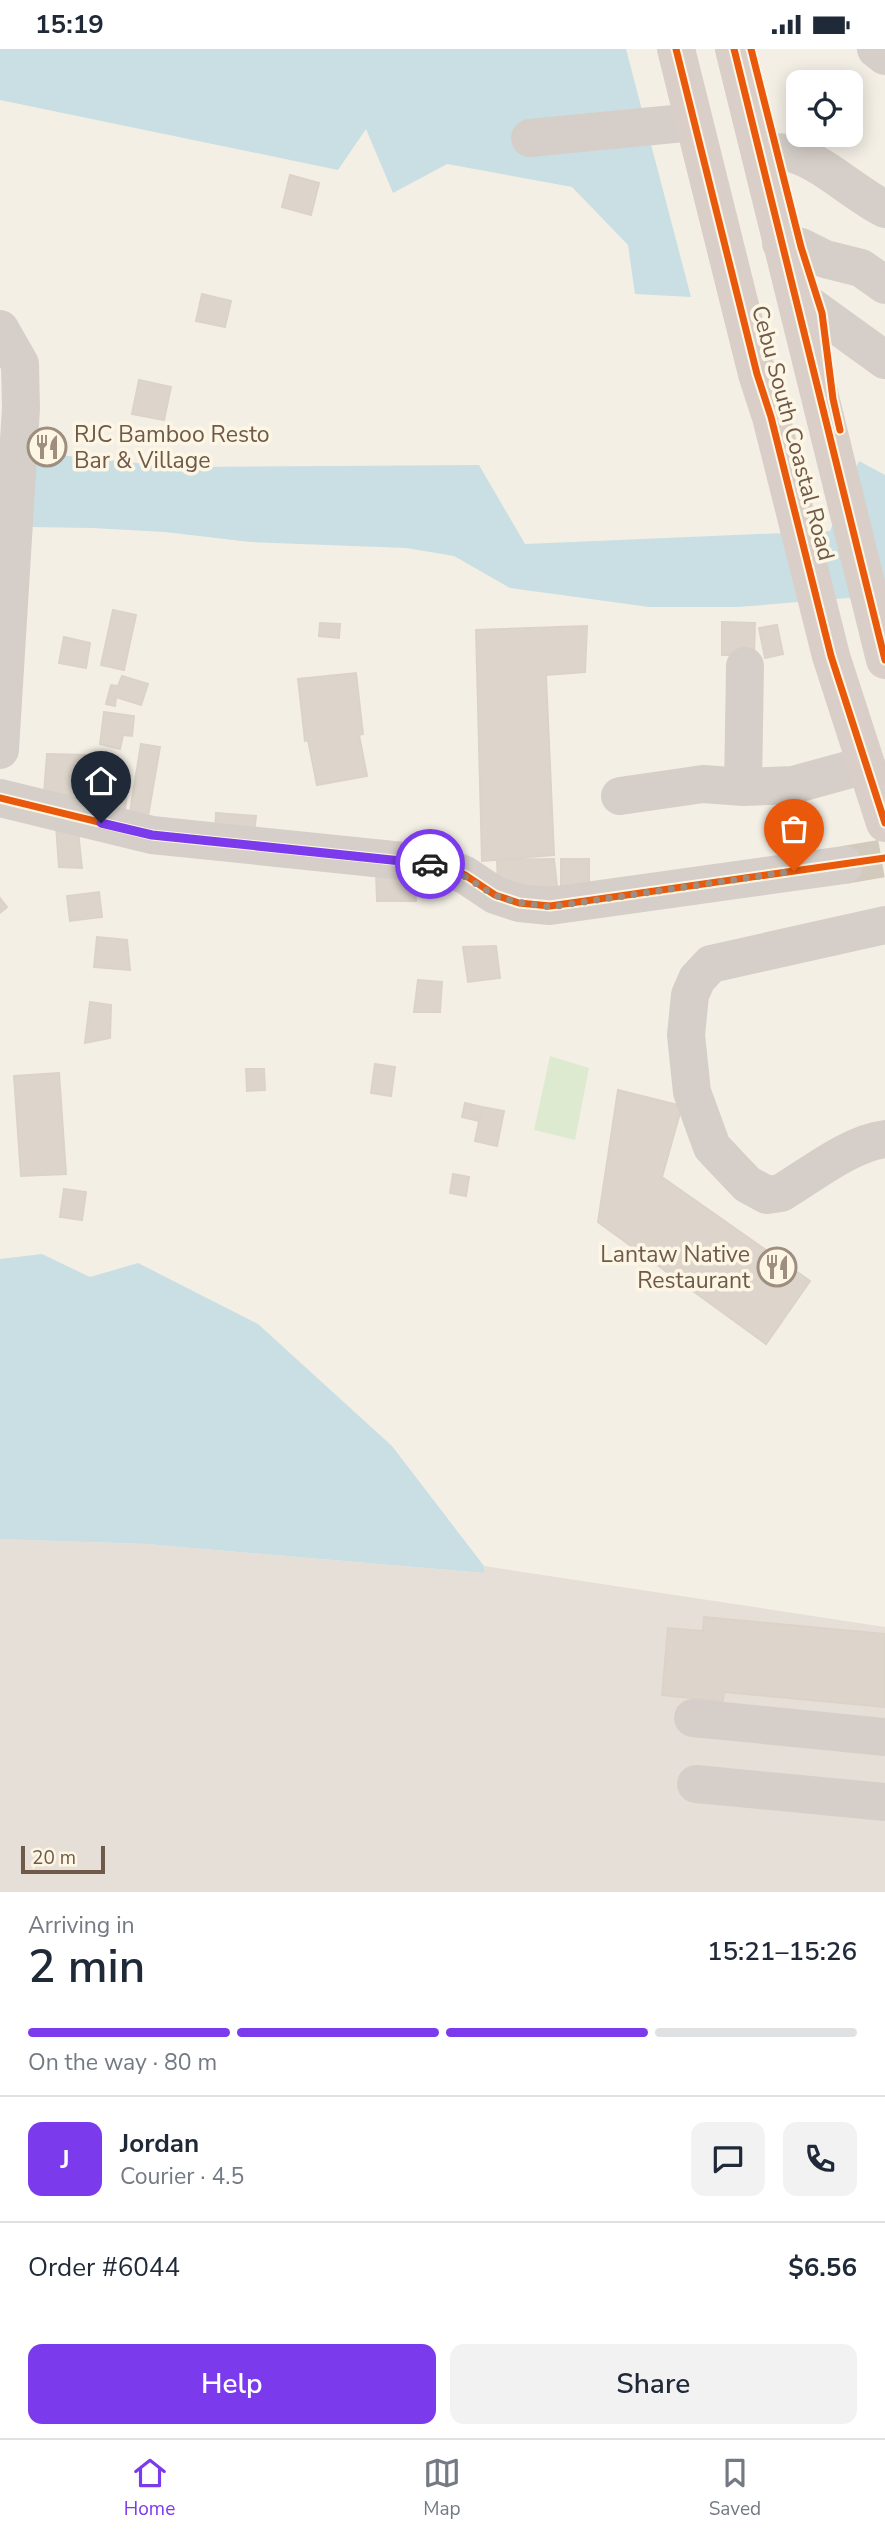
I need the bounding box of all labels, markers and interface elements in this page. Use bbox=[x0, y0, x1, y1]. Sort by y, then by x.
text: 15:19 bbox=[35, 7, 104, 42]
map controls bbox=[786, 70, 863, 147]
button: locate bbox=[786, 70, 863, 147]
street label: Cebu South Coastal Road bbox=[744, 302, 842, 564]
place label: RJC Bamboo Resto Bar & Village bbox=[74, 419, 270, 476]
restaurant icon: RJC Bamboo Resto Bar & Village bbox=[26, 426, 68, 468]
pin bbox=[71, 751, 131, 823]
icon: home bbox=[82, 762, 120, 800]
pin bbox=[764, 799, 824, 871]
icon: bag bbox=[775, 810, 813, 848]
courier bbox=[395, 829, 465, 899]
icon: car bbox=[411, 845, 449, 883]
place label: Lantaw Native Restaurant bbox=[600, 1239, 751, 1296]
restaurant icon: Lantaw Native Restaurant bbox=[756, 1246, 798, 1288]
scale bar bbox=[21, 1843, 105, 1875]
text: 20 m bbox=[32, 1845, 76, 1871]
text: Arriving in bbox=[28, 1910, 135, 1941]
text: 15:21–15:26 bbox=[707, 1934, 857, 1969]
text: 2 min bbox=[28, 1935, 145, 1998]
text: On the way · 80 m bbox=[28, 2047, 217, 2078]
button: chat bbox=[691, 2122, 765, 2196]
button: phone bbox=[783, 2122, 857, 2196]
text: Jordan bbox=[120, 2126, 199, 2161]
text: J bbox=[60, 2142, 70, 2177]
text: Courier · 4.5 bbox=[120, 2161, 244, 2192]
text: Order #6044 bbox=[28, 2250, 180, 2285]
text: $6.56 bbox=[788, 2250, 857, 2285]
button: Help bbox=[28, 2344, 436, 2424]
button: Share bbox=[450, 2344, 857, 2424]
tab: Home bbox=[124, 2454, 175, 2522]
tab: Map bbox=[423, 2454, 461, 2522]
tab: Saved bbox=[709, 2454, 761, 2522]

